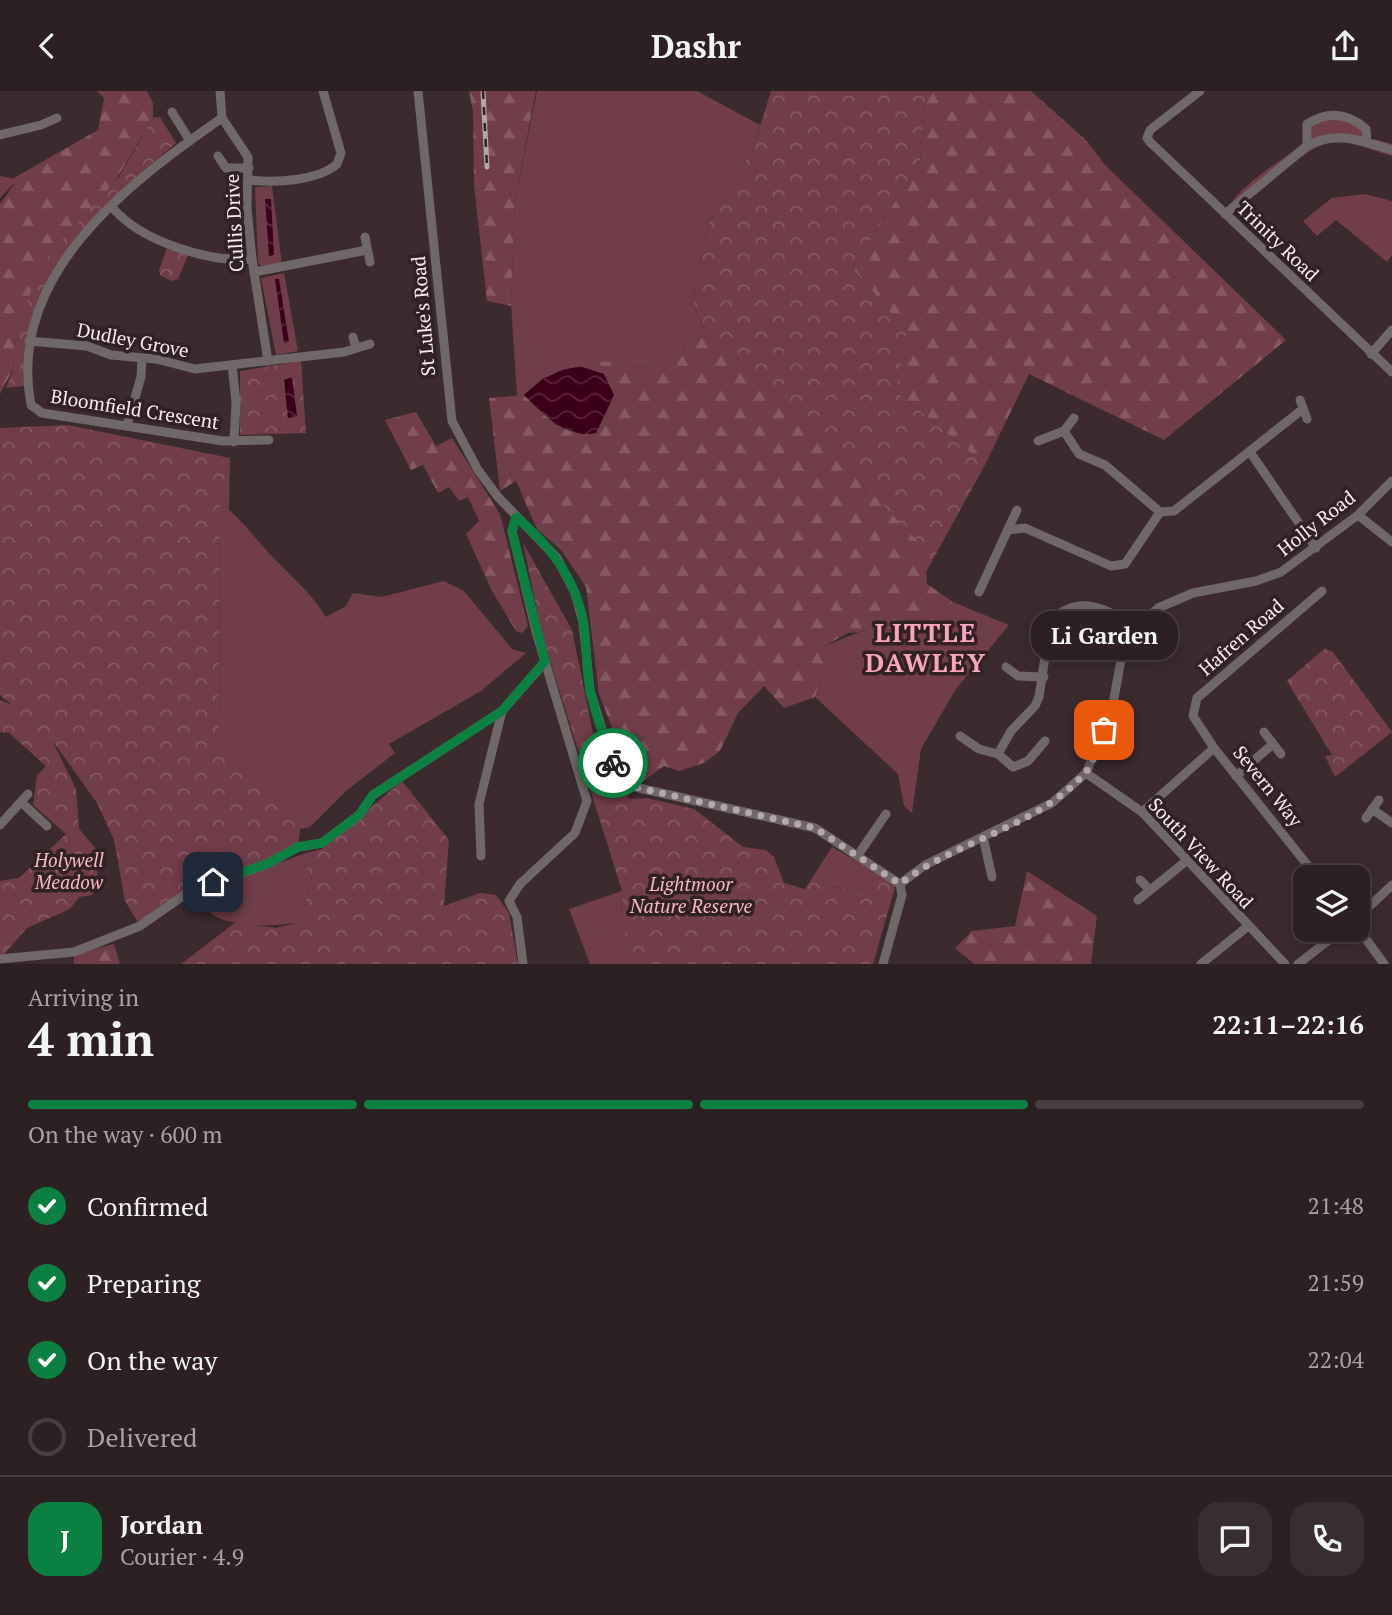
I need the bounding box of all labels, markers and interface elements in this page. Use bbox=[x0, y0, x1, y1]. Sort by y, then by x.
text: Dashr bbox=[651, 25, 741, 67]
icon: back bbox=[28, 27, 66, 65]
icon: share bbox=[1326, 27, 1364, 65]
street label: Cullis Drive bbox=[218, 173, 249, 273]
street label: Trinity Road bbox=[1232, 195, 1325, 286]
street label: St Luke's Road bbox=[405, 255, 440, 377]
street label: Dudley Grove bbox=[75, 316, 191, 363]
street label: Bloomfield Crescent bbox=[49, 383, 221, 434]
street label: Holly Road bbox=[1272, 484, 1360, 561]
street label: Hafren Road bbox=[1193, 592, 1289, 681]
callout: Li Garden bbox=[1030, 611, 1178, 660]
district label: LITTLE DAWLEY bbox=[865, 615, 987, 679]
text: Li Garden bbox=[1051, 620, 1158, 651]
pin bbox=[1074, 700, 1134, 760]
icon: bag bbox=[1085, 711, 1123, 749]
courier bbox=[578, 728, 648, 798]
street label: Severn Way bbox=[1228, 740, 1309, 832]
icon: bike bbox=[594, 744, 632, 782]
street label: South View Road bbox=[1143, 792, 1260, 914]
park label: Holywell Meadow bbox=[33, 847, 104, 894]
pin bbox=[183, 852, 243, 912]
icon: home bbox=[194, 863, 232, 901]
map controls bbox=[1293, 865, 1370, 942]
button: layers bbox=[1293, 865, 1370, 942]
park label: Lightmoor Nature Reserve bbox=[629, 871, 752, 918]
text: Arriving in bbox=[28, 982, 139, 1013]
text: 22:11–22:16 bbox=[1212, 1007, 1364, 1041]
text: 4 min bbox=[28, 1008, 154, 1069]
text: On the way · 600 m bbox=[28, 1119, 222, 1150]
icon: check bbox=[28, 1187, 66, 1225]
text: Confirmed bbox=[87, 1189, 208, 1223]
text: 21:48 bbox=[1307, 1190, 1364, 1221]
icon: check bbox=[28, 1264, 66, 1302]
text: Preparing bbox=[87, 1266, 200, 1300]
text: 21:59 bbox=[1307, 1267, 1364, 1298]
icon: check bbox=[28, 1341, 66, 1379]
text: On the way bbox=[87, 1343, 218, 1377]
text: 22:04 bbox=[1307, 1344, 1364, 1375]
text: Delivered bbox=[87, 1420, 197, 1454]
button: chat bbox=[1198, 1502, 1272, 1576]
button: phone bbox=[1290, 1502, 1364, 1576]
text: Jordan bbox=[120, 1507, 203, 1541]
text: J bbox=[60, 1522, 70, 1556]
text: Courier · 4.9 bbox=[120, 1541, 244, 1572]

